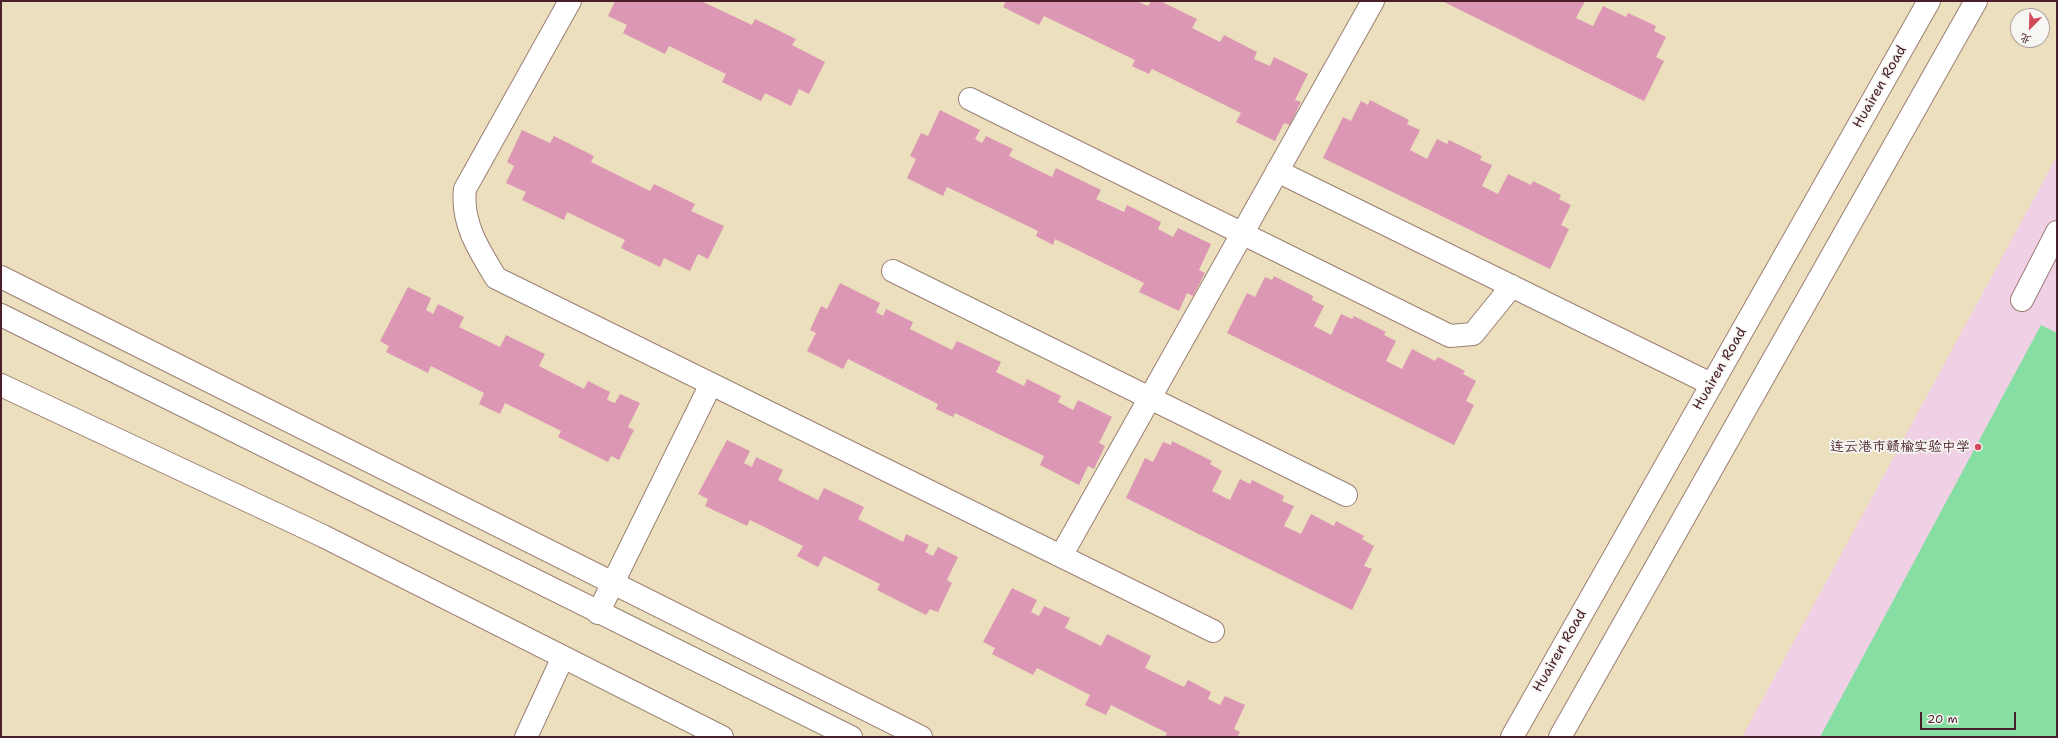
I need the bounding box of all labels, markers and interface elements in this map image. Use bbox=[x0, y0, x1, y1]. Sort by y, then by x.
north arrow bbox=[2010, 8, 2050, 48]
text: 北 bbox=[2018, 30, 2033, 48]
street label: Huairen Road bbox=[1850, 43, 1910, 131]
street label: Huairen Road bbox=[1690, 325, 1750, 413]
place label: 连云港市赣榆实验中学 bbox=[1830, 439, 1970, 455]
marker: 连云港市赣榆实验中学 bbox=[1973, 442, 1983, 452]
street label: Huairen Road bbox=[1530, 607, 1590, 695]
scale bar bbox=[1922, 704, 2018, 730]
text: 20 m bbox=[1927, 711, 1958, 727]

